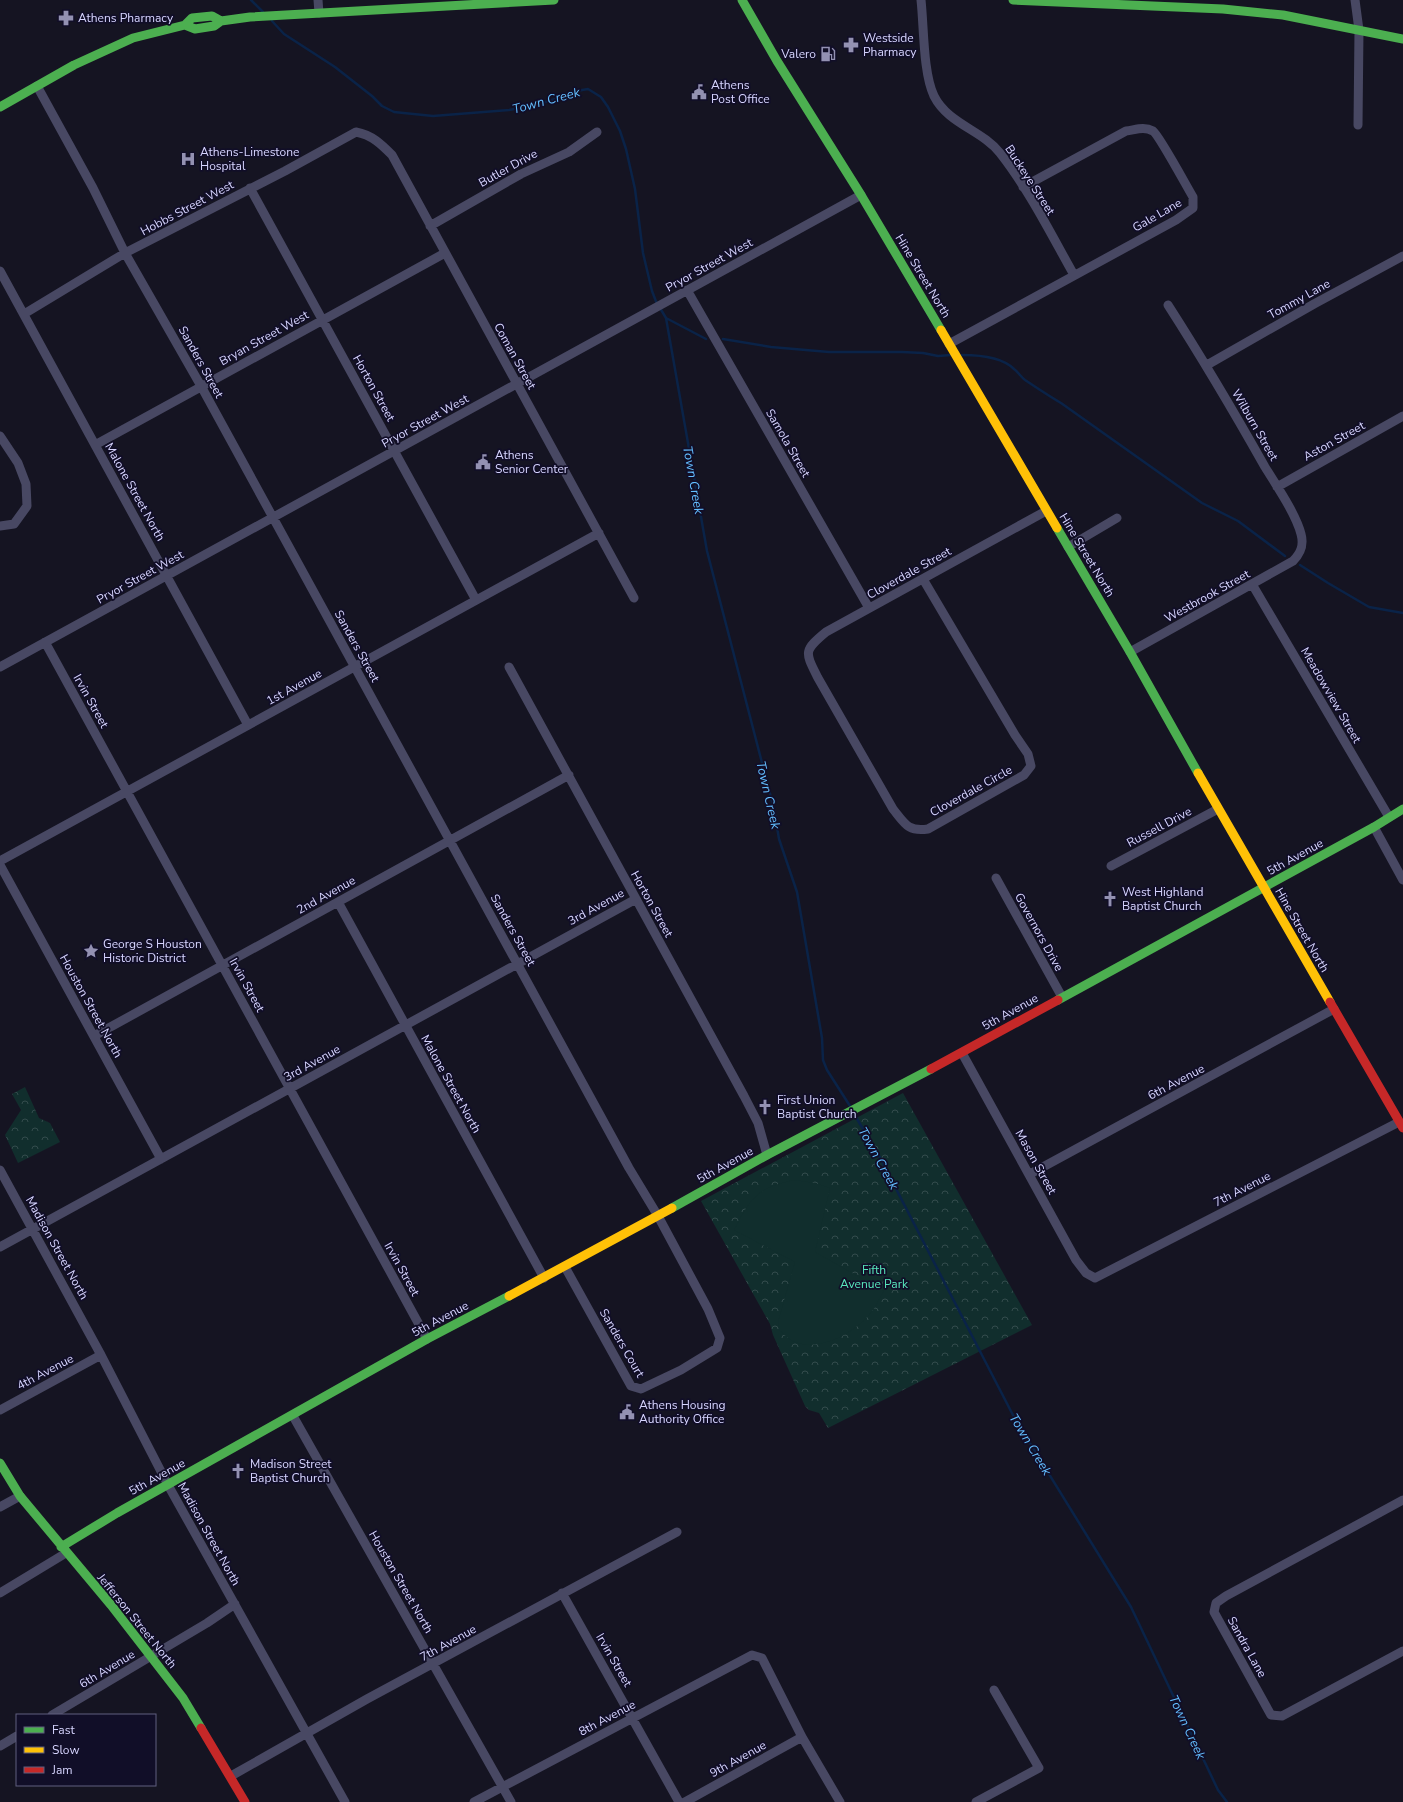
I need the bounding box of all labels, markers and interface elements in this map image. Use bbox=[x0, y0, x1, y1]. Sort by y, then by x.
pharmacy icon: Athens Pharmacy bbox=[57, 9, 75, 27]
place label: Athens Pharmacy bbox=[78, 10, 174, 26]
place label: Westside Pharmacy bbox=[863, 30, 917, 60]
pharmacy icon: Westside Pharmacy bbox=[842, 36, 860, 54]
fuel station icon: Valero bbox=[819, 45, 837, 63]
place label: Valero bbox=[780, 46, 816, 62]
place label: Athens Post Office bbox=[711, 77, 770, 107]
water label: Town Creek bbox=[510, 83, 583, 119]
public building icon: Athens Post Office bbox=[690, 83, 708, 101]
street label: Buckeye Street bbox=[1001, 142, 1059, 219]
place label: Athens-Limestone Hospital bbox=[200, 144, 299, 174]
street label: Butler Drive bbox=[476, 145, 540, 191]
hospital icon: Athens-Limestone Hospital bbox=[179, 150, 197, 168]
street label: Hobbs Street West bbox=[138, 176, 237, 239]
street label: Gale Lane bbox=[1130, 195, 1184, 235]
street label: Hine Street North bbox=[892, 231, 954, 321]
street label: Pryor Street West bbox=[663, 234, 756, 295]
street label: Tommy Lane bbox=[1265, 275, 1333, 323]
street label: Bryan Street West bbox=[217, 306, 312, 369]
street label: Coman Street bbox=[490, 320, 540, 393]
street label: Sanders Street bbox=[175, 323, 228, 401]
street label: Horton Street bbox=[349, 352, 399, 425]
street label: Wilburn Street bbox=[1228, 386, 1282, 464]
street label: Pryor Street West bbox=[379, 390, 472, 451]
street label: Samola Street bbox=[762, 406, 814, 481]
street label: Aston Street bbox=[1300, 417, 1368, 464]
street label: Malone Street North bbox=[101, 440, 169, 544]
water label: Town Creek bbox=[678, 444, 708, 516]
place label: Athens Senior Center bbox=[495, 447, 569, 477]
public building icon: Athens Senior Center bbox=[474, 453, 492, 471]
street label: Hine Street North bbox=[1056, 510, 1118, 600]
street label: Cloverdale Street bbox=[864, 543, 955, 603]
street label: Pryor Street West bbox=[94, 546, 187, 607]
street label: Westbrook Street bbox=[1161, 566, 1253, 626]
street label: Sanders Street bbox=[331, 607, 384, 685]
street label: Meadowview Street bbox=[1297, 644, 1365, 746]
street label: 1st Avenue bbox=[263, 665, 325, 709]
street label: Irvin Street bbox=[70, 671, 113, 732]
water label: Town Creek bbox=[751, 759, 785, 831]
street label: Cloverdale Circle bbox=[927, 762, 1015, 820]
street label: Russell Drive bbox=[1124, 803, 1194, 851]
street label: 5th Avenue bbox=[1264, 835, 1326, 879]
street label: Horton Street bbox=[627, 868, 677, 941]
street label: 2nd Avenue bbox=[294, 872, 358, 918]
place label: West Highland Baptist Church bbox=[1122, 884, 1203, 914]
street label: 3rd Avenue bbox=[565, 885, 627, 929]
street label: Hine Street North bbox=[1271, 885, 1333, 975]
street label: Governors Drive bbox=[1011, 890, 1067, 974]
church icon: West Highland Baptist Church bbox=[1101, 890, 1119, 908]
street label: Sanders Street bbox=[487, 891, 540, 969]
place label: George S Houston Historic District bbox=[103, 936, 202, 966]
place icon: George S Houston Historic District bbox=[82, 942, 100, 960]
street label: Houston Street North bbox=[56, 951, 126, 1061]
street label: Irvin Street bbox=[226, 955, 269, 1016]
street label: 5th Avenue bbox=[979, 990, 1041, 1034]
street label: Malone Street North bbox=[417, 1032, 485, 1136]
street label: 3rd Avenue bbox=[281, 1041, 343, 1085]
street label: 6th Avenue bbox=[1145, 1060, 1207, 1104]
place label: First Union Baptist Church bbox=[777, 1092, 857, 1122]
church icon: First Union Baptist Church bbox=[756, 1098, 774, 1116]
water label: Town Creek bbox=[853, 1124, 903, 1194]
street label: Mason Street bbox=[1012, 1127, 1061, 1198]
street label: 5th Avenue bbox=[694, 1143, 756, 1187]
street label: 7th Avenue bbox=[1211, 1168, 1273, 1210]
street label: Madison Street North bbox=[22, 1193, 92, 1303]
street label: Irvin Street bbox=[381, 1239, 424, 1300]
park label: Fifth Avenue Park bbox=[840, 1262, 909, 1292]
street label: 5th Avenue bbox=[409, 1297, 471, 1341]
street label: Sanders Court bbox=[596, 1306, 649, 1381]
street label: 4th Avenue bbox=[14, 1350, 76, 1394]
place label: Athens Housing Authority Office bbox=[639, 1397, 726, 1427]
public building icon: Athens Housing Authority Office bbox=[618, 1403, 636, 1421]
water label: Town Creek bbox=[1005, 1410, 1056, 1479]
street label: 5th Avenue bbox=[126, 1455, 188, 1499]
place label: Madison Street Baptist Church bbox=[250, 1456, 332, 1486]
church icon: Madison Street Baptist Church bbox=[229, 1462, 247, 1480]
street label: Madison Street North bbox=[174, 1479, 244, 1589]
street label: Houston Street North bbox=[365, 1528, 437, 1636]
street label: Jefferson Street North bbox=[93, 1569, 180, 1672]
street label: Sandra Lane bbox=[1224, 1614, 1270, 1680]
street label: 7th Avenue bbox=[417, 1621, 479, 1665]
street label: Irvin Street bbox=[592, 1630, 636, 1690]
street label: 6th Avenue bbox=[76, 1646, 138, 1692]
water label: Town Creek bbox=[1164, 1692, 1210, 1763]
street label: 8th Avenue bbox=[576, 1696, 638, 1740]
legend bbox=[16, 1714, 156, 1786]
text: Fast bbox=[52, 1722, 75, 1738]
street label: 9th Avenue bbox=[707, 1737, 769, 1781]
text: Slow bbox=[52, 1742, 80, 1758]
text: Jam bbox=[51, 1762, 73, 1778]

